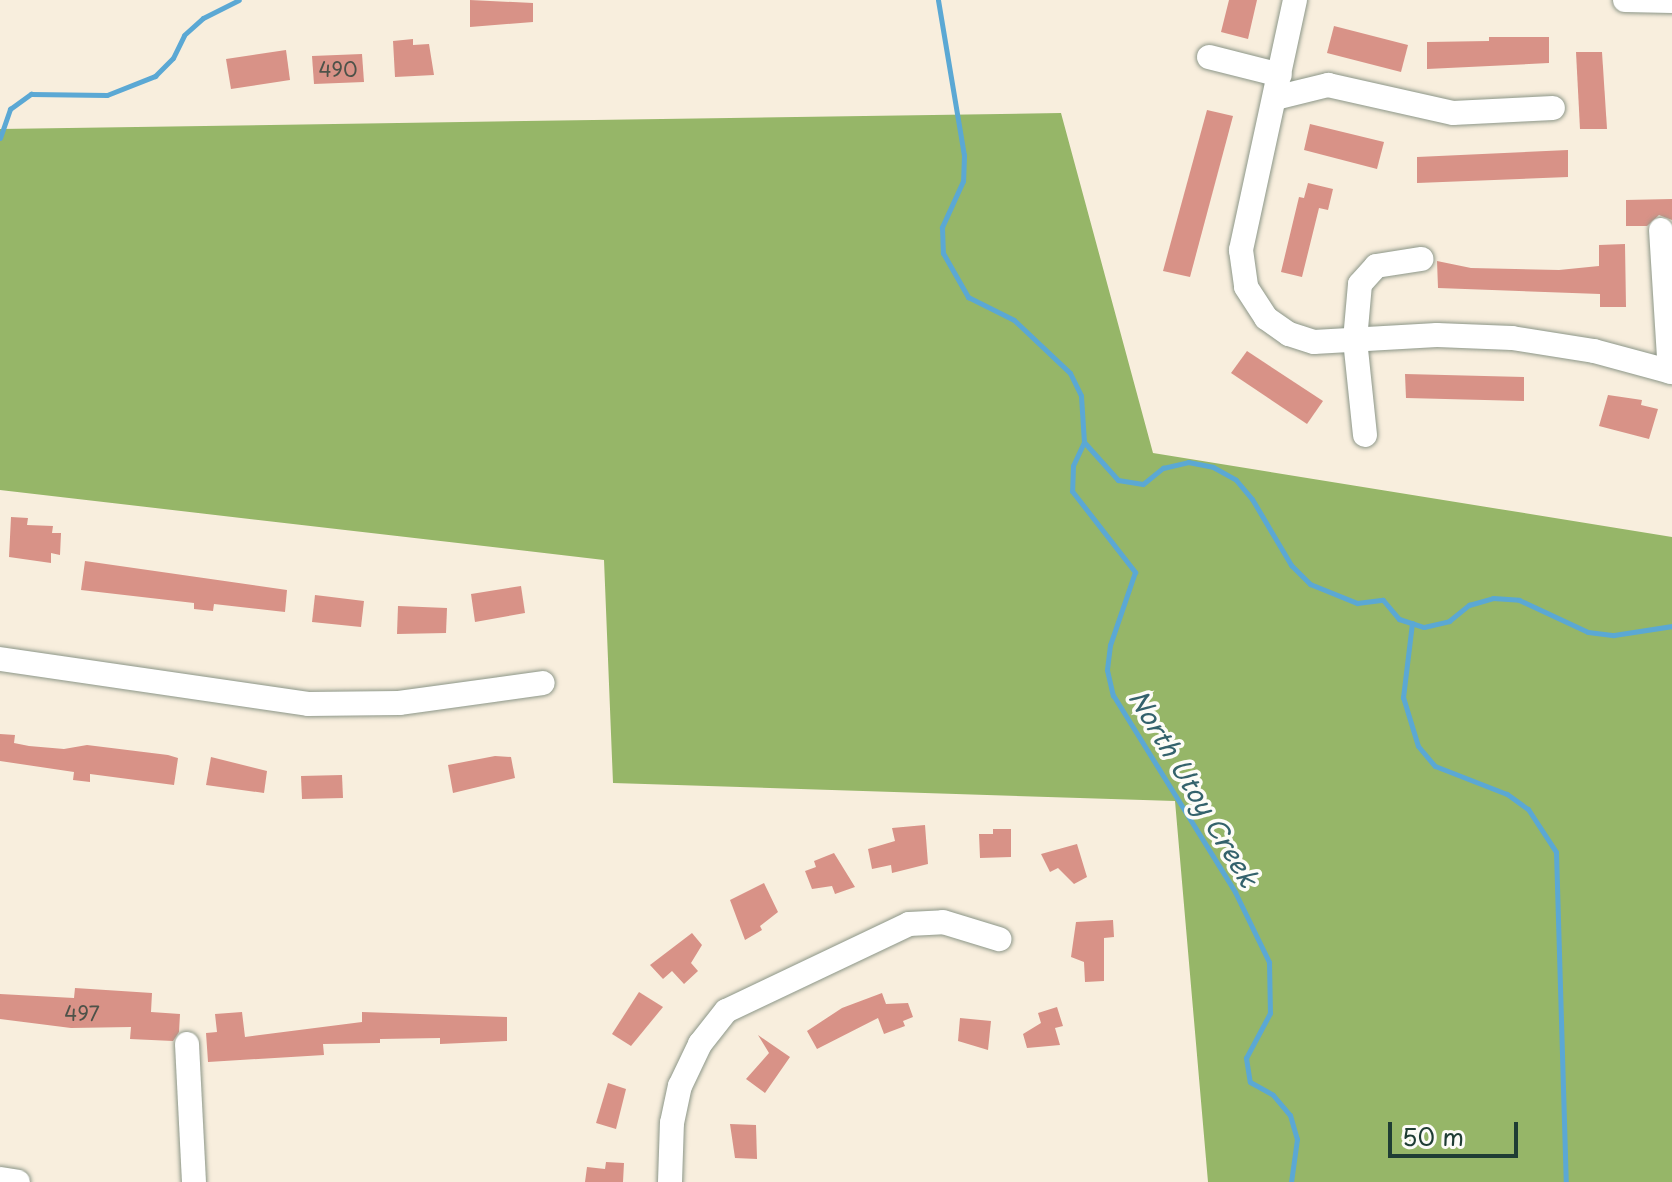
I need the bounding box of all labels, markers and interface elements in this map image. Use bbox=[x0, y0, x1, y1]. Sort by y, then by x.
house number: 490 bbox=[318, 57, 358, 81]
water label: North Utoy Creek bbox=[1122, 683, 1266, 893]
house number: 497 bbox=[64, 1001, 100, 1025]
scale bar bbox=[1392, 1106, 1522, 1156]
text: 50 m bbox=[1402, 1118, 1464, 1154]

